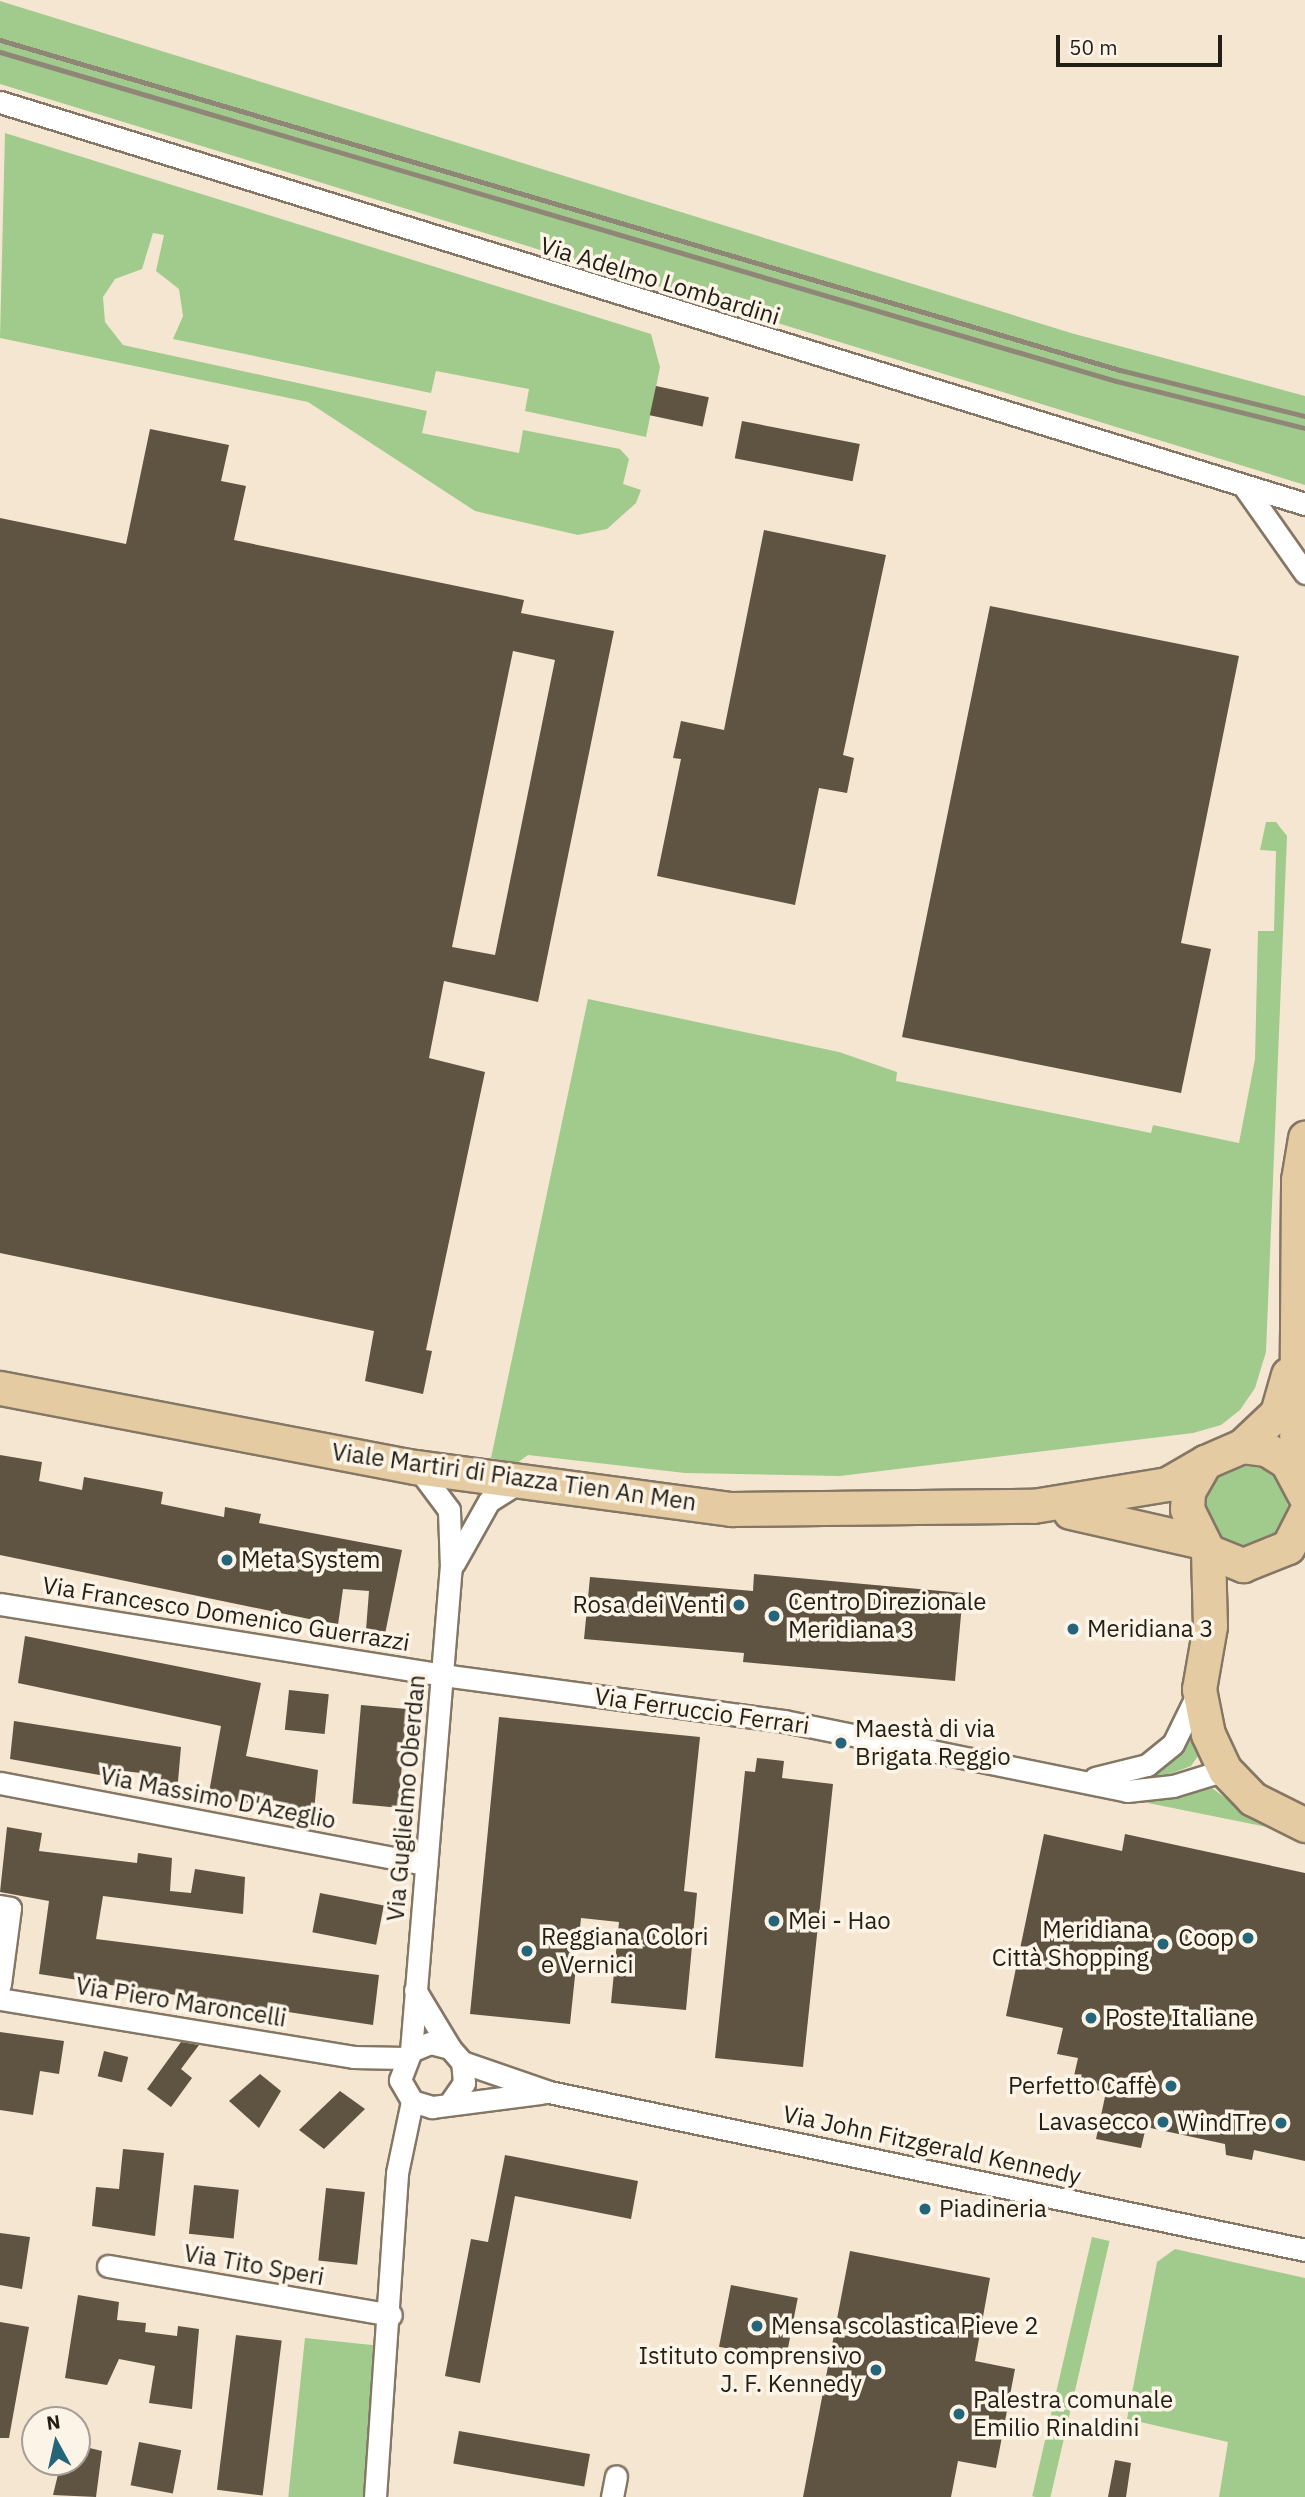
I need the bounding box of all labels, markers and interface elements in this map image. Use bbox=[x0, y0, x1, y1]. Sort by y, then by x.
scale bar bbox=[1060, 21, 1226, 65]
text: 50 m bbox=[1069, 33, 1118, 61]
street label: Via Adelmo Lombardini bbox=[537, 231, 783, 331]
street label: Viale Martiri di Piazza Tien An Men bbox=[330, 1437, 698, 1517]
place label: Meta System bbox=[241, 1546, 380, 1574]
marker: Meta System bbox=[219, 1552, 235, 1568]
street label: Via Francesco Domenico Guerrazzi bbox=[40, 1571, 412, 1657]
place label: Centro Direzionale Meridiana 3 bbox=[788, 1588, 987, 1644]
place label: Rosa dei Venti bbox=[573, 1591, 725, 1619]
marker: Rosa dei Venti bbox=[731, 1597, 747, 1613]
marker: Centro Direzionale Meridiana 3 bbox=[766, 1608, 782, 1624]
place label: Meridiana 3 bbox=[1087, 1615, 1214, 1643]
marker: Meridiana 3 bbox=[1065, 1621, 1081, 1637]
street label: Via Guglielmo Oberdan bbox=[381, 1673, 431, 1923]
street label: Via Ferruccio Ferrari bbox=[593, 1682, 811, 1740]
place label: Maestà di via Brigata Reggio bbox=[855, 1715, 1011, 1771]
marker: Maestà di via Brigata Reggio bbox=[833, 1735, 849, 1751]
street label: Via Massimo D'Azeglio bbox=[98, 1761, 338, 1835]
place label: Mei - Hao bbox=[788, 1907, 891, 1935]
marker: Mei - Hao bbox=[766, 1913, 782, 1929]
place label: Meridiana Città Shopping bbox=[992, 1916, 1149, 1972]
place label: Reggiana Colori e Vernici bbox=[541, 1923, 709, 1979]
place label: Coop bbox=[1178, 1924, 1234, 1952]
marker: Coop bbox=[1240, 1930, 1256, 1946]
marker: Meridiana Città Shopping bbox=[1155, 1936, 1171, 1952]
marker: Reggiana Colori e Vernici bbox=[519, 1943, 535, 1959]
street label: Via Piero Maroncelli bbox=[74, 1971, 288, 2033]
place label: Poste Italiane bbox=[1105, 2004, 1254, 2032]
marker: Poste Italiane bbox=[1083, 2010, 1099, 2026]
place label: Perfetto Caffè bbox=[1008, 2072, 1157, 2100]
marker: Perfetto Caffè bbox=[1163, 2078, 1179, 2094]
street label: Via John Fitzgerald Kennedy bbox=[780, 2099, 1084, 2191]
place label: Lavasecco bbox=[1038, 2108, 1149, 2136]
place label: WindTre bbox=[1178, 2109, 1267, 2137]
marker: Lavasecco bbox=[1155, 2114, 1171, 2130]
marker: WindTre bbox=[1273, 2115, 1289, 2131]
place label: Piadineria bbox=[939, 2195, 1047, 2223]
marker: Piadineria bbox=[917, 2201, 933, 2217]
street label: Via Tito Speri bbox=[182, 2238, 326, 2292]
place label: Mensa scolastica Pieve 2 bbox=[771, 2312, 1039, 2340]
marker: Mensa scolastica Pieve 2 bbox=[749, 2318, 765, 2334]
place label: Istituto comprensivo J. F. Kennedy bbox=[638, 2342, 862, 2398]
marker: Istituto comprensivo J. F. Kennedy bbox=[868, 2362, 884, 2378]
place label: Palestra comunale Emilio Rinaldini bbox=[973, 2386, 1173, 2442]
north arrow bbox=[21, 2406, 91, 2476]
marker: Palestra comunale Emilio Rinaldini bbox=[951, 2406, 967, 2422]
text: N bbox=[45, 2409, 62, 2435]

